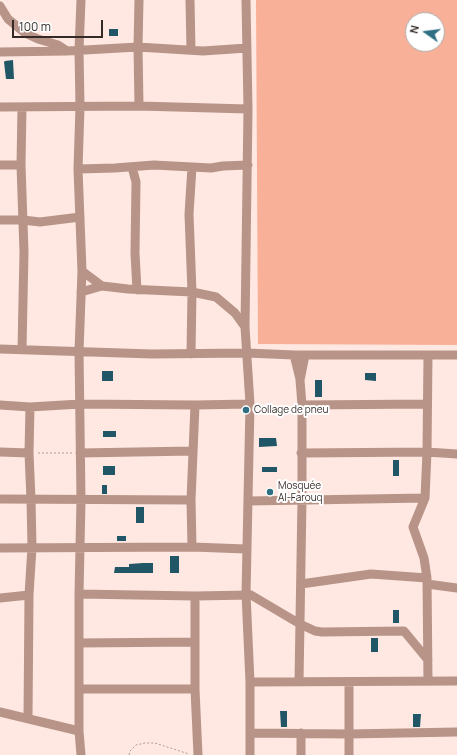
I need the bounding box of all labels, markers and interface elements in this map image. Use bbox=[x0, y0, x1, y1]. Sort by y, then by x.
scale bar bbox=[14, 12, 105, 38]
north arrow bbox=[405, 12, 445, 52]
text: 100 m bbox=[19, 18, 51, 35]
text: N bbox=[406, 24, 422, 35]
place label: Collage de pneu bbox=[254, 404, 328, 416]
marker: Collage de pneu bbox=[241, 405, 251, 415]
place label: Mosquée Al-Farouq bbox=[278, 480, 323, 504]
marker: Mosquée Al-Farouq bbox=[265, 487, 275, 497]

